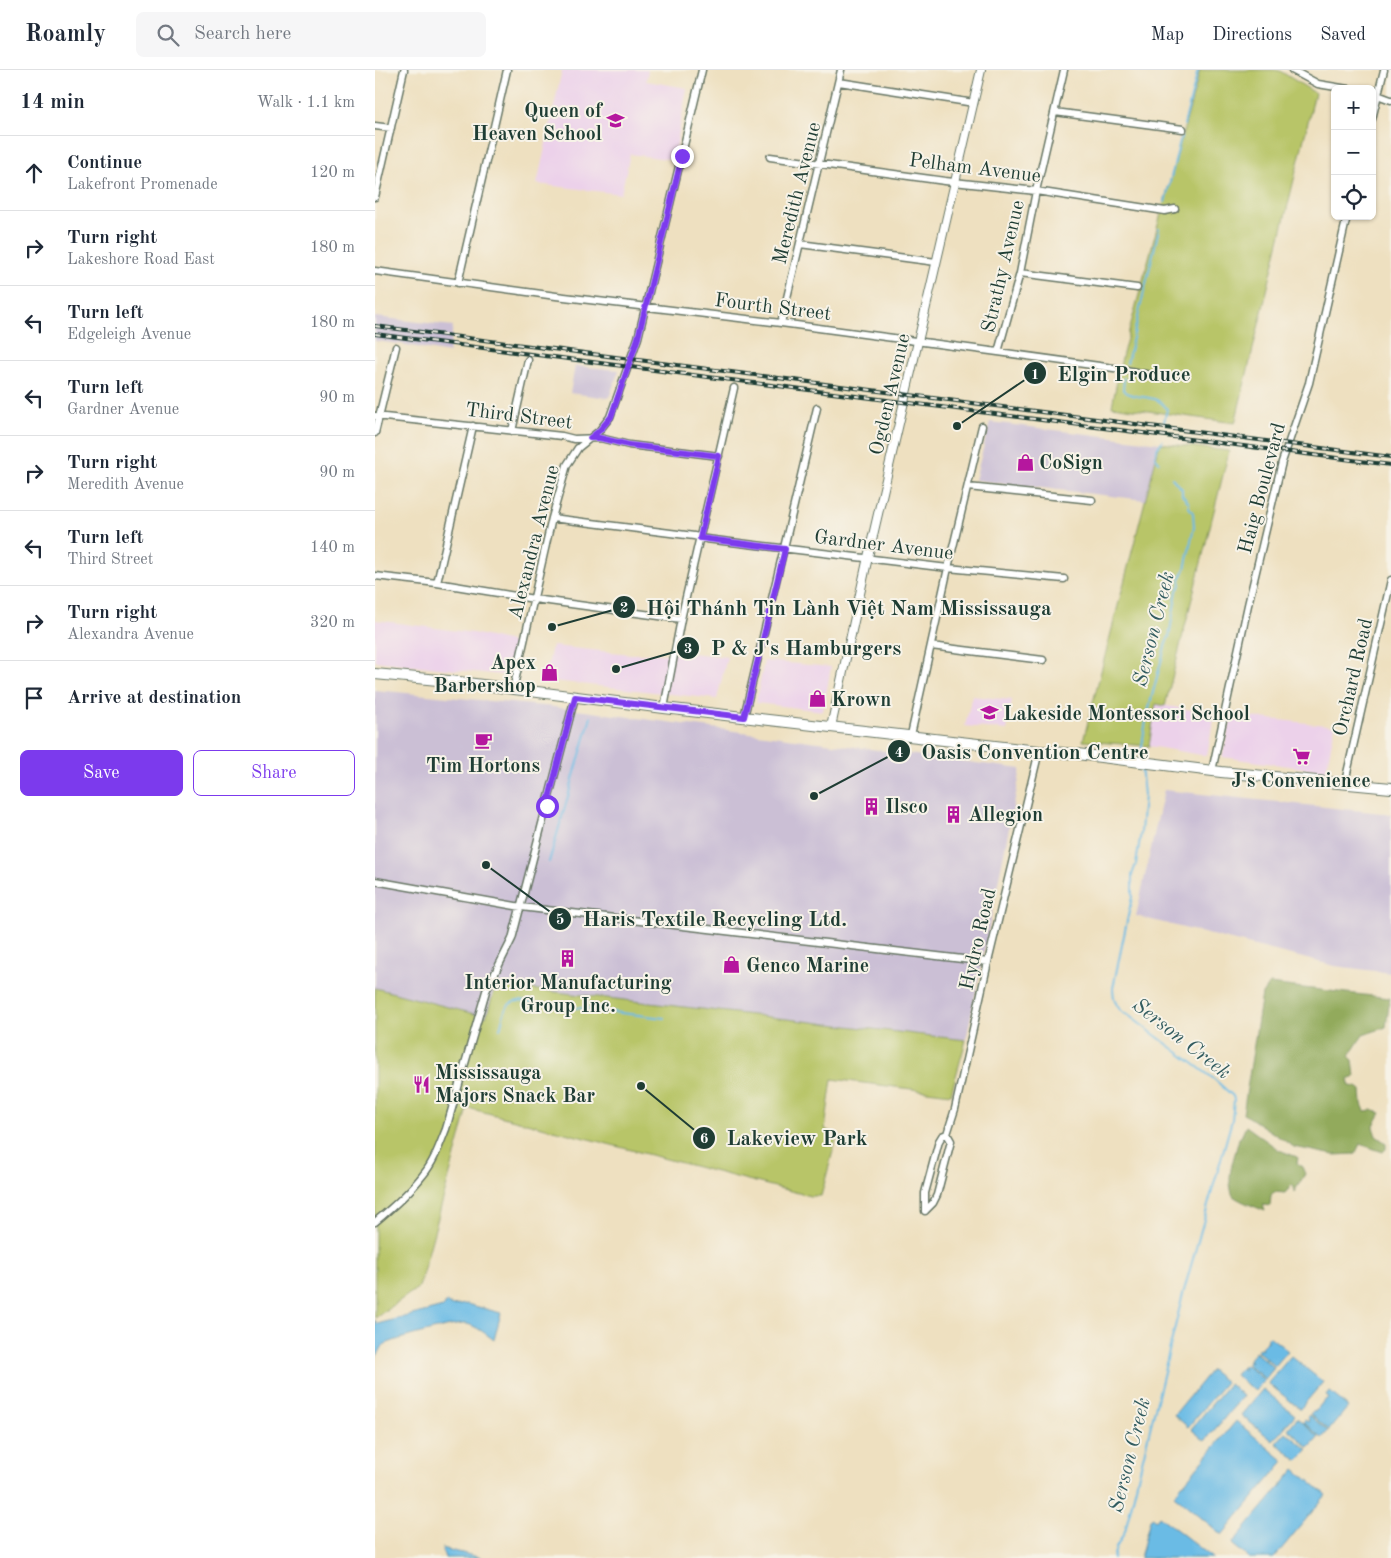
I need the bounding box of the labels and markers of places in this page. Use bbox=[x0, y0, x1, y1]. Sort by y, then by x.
place label: Queen of Heaven School bbox=[472, 102, 604, 145]
school or university icon: Queen of Heaven School bbox=[606, 111, 626, 131]
callout: Elgin Produce bbox=[1022, 355, 1201, 391]
shop icon: CoSign bbox=[1015, 452, 1035, 472]
place label: CoSign bbox=[1039, 454, 1103, 474]
callout: Hội Thánh Tin Lành Việt Nam Mississauga bbox=[611, 589, 1062, 625]
callout: P & J's Hamburgers bbox=[676, 630, 911, 666]
place label: Apex Barbershop bbox=[434, 654, 536, 697]
shop icon: Apex Barbershop bbox=[540, 663, 560, 683]
shop icon: Krown bbox=[807, 689, 827, 709]
place label: Krown bbox=[831, 691, 891, 711]
school or university icon: Lakeside Montessori School bbox=[979, 703, 999, 723]
place label: Lakeside Montessori School bbox=[1003, 705, 1250, 725]
cafe icon: Tim Hortons bbox=[473, 731, 493, 751]
callout: Oasis Convention Centre bbox=[886, 733, 1159, 769]
supermarket icon: J's Convenience bbox=[1291, 746, 1311, 766]
place label: Tim Hortons bbox=[426, 757, 540, 777]
place label: J's Convenience bbox=[1231, 772, 1371, 792]
building icon: Ilsco bbox=[861, 796, 881, 816]
place label: Ilsco bbox=[885, 798, 928, 818]
building icon: Allegion bbox=[944, 804, 964, 824]
place label: Allegion bbox=[968, 806, 1043, 826]
callout: Haris Textile Recycling Ltd. bbox=[547, 901, 857, 937]
building icon: Interior Manufacturing Group Inc. bbox=[558, 948, 578, 968]
shop icon: Genco Marine bbox=[722, 955, 742, 975]
place label: Genco Marine bbox=[746, 957, 869, 977]
place label: Interior Manufacturing Group Inc. bbox=[464, 974, 672, 1017]
place label: Mississauga Majors Snack Bar bbox=[435, 1064, 596, 1107]
restaurant icon: Mississauga Majors Snack Bar bbox=[411, 1074, 431, 1094]
callout: Lakeview Park bbox=[691, 1120, 877, 1156]

